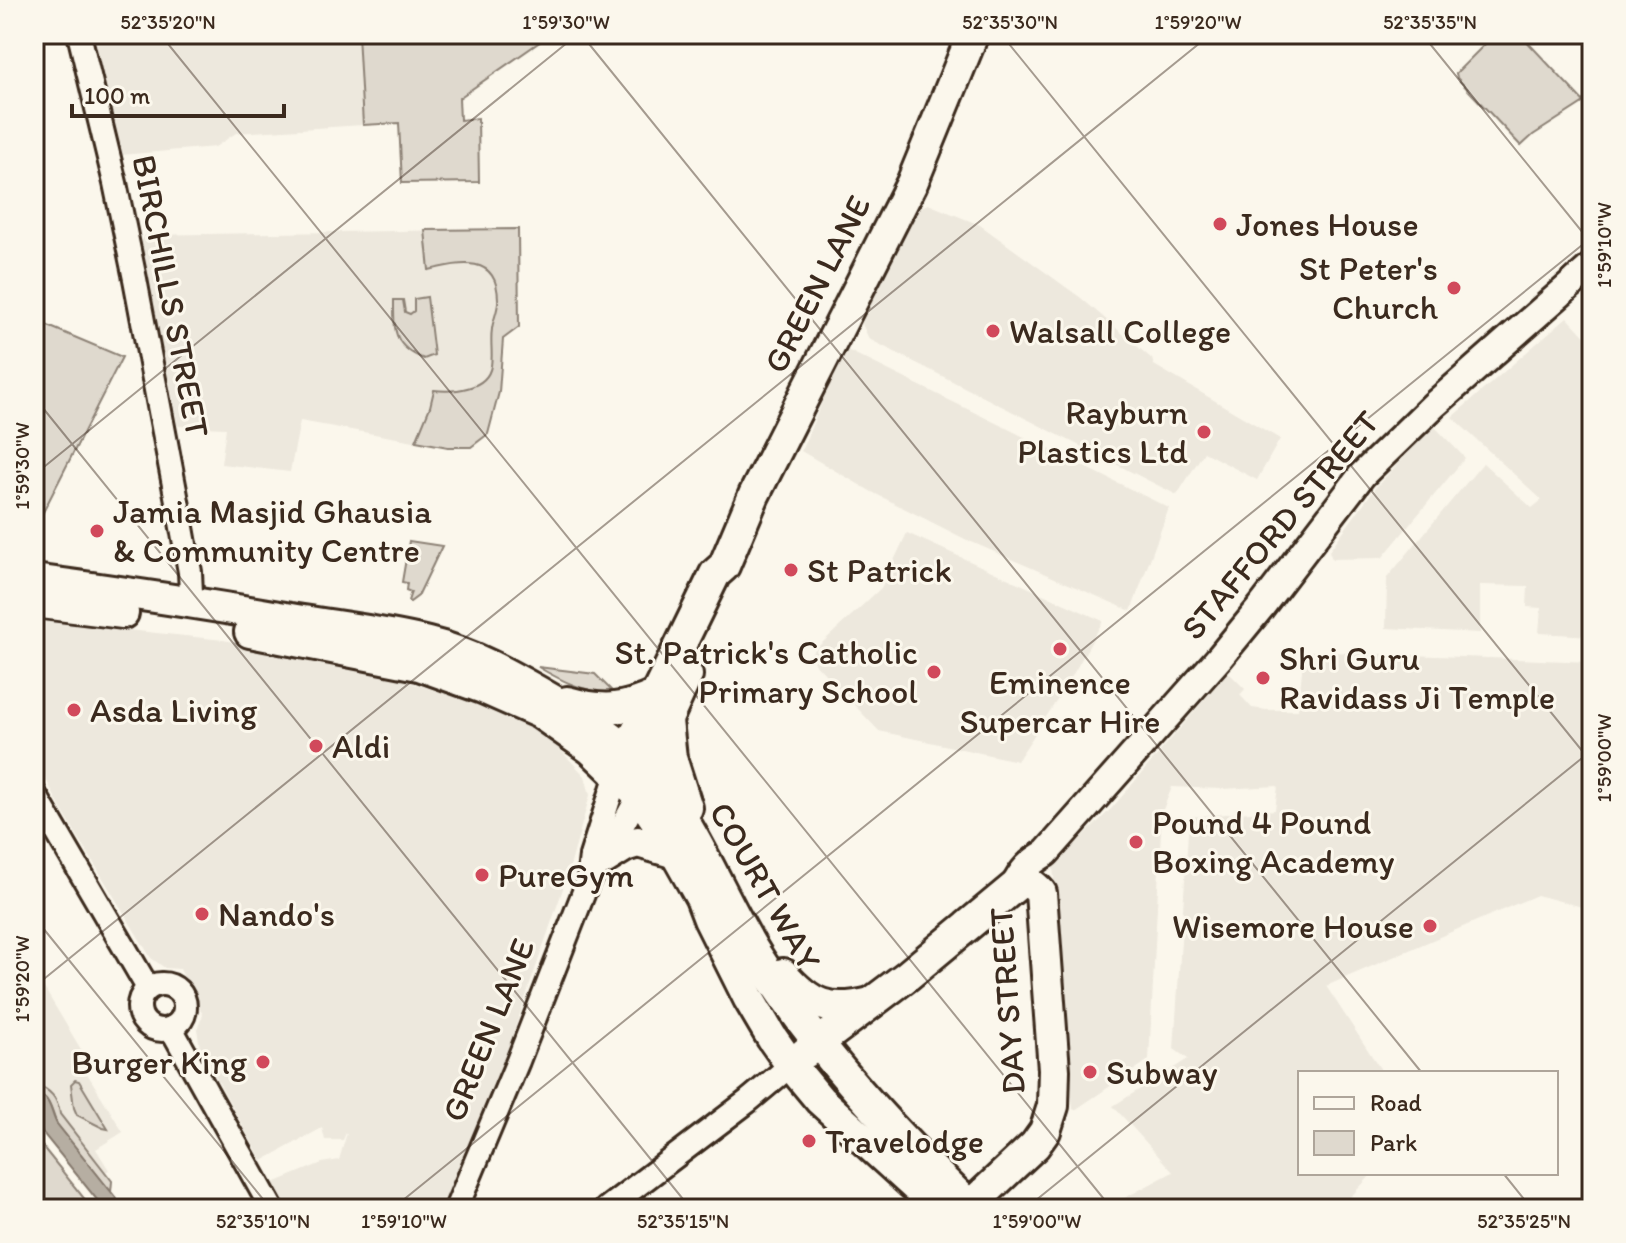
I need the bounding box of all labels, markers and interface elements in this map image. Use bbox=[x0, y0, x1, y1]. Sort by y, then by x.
text: 52°35'20"N bbox=[120, 10, 216, 34]
text: 1°59'30"W bbox=[522, 10, 610, 34]
text: 52°35'30"N bbox=[962, 10, 1058, 34]
text: 1°59'20"W bbox=[1154, 10, 1242, 34]
text: 52°35'35"N bbox=[1383, 10, 1477, 34]
scale bar bbox=[72, 68, 284, 118]
text: 100 m bbox=[84, 81, 150, 110]
street label: BIRCHILLS STREET bbox=[124, 151, 218, 441]
street label: GREEN LANE bbox=[755, 188, 879, 380]
text: 1°59'10"W bbox=[1592, 202, 1616, 288]
place label: Jones House bbox=[1236, 204, 1419, 245]
marker: Jones House bbox=[1211, 215, 1229, 233]
place label: St Peter's Church bbox=[1299, 248, 1439, 328]
marker: St Peter's Church bbox=[1445, 279, 1463, 297]
place label: Walsall College bbox=[1009, 311, 1231, 352]
marker: Walsall College bbox=[984, 322, 1002, 340]
place label: Rayburn Plastics Ltd bbox=[1017, 392, 1188, 472]
street label: STAFFORD STREET bbox=[1172, 402, 1388, 648]
text: 1°59'30"W bbox=[10, 422, 34, 510]
marker: Rayburn Plastics Ltd bbox=[1195, 423, 1213, 441]
place label: Jamia Masjid Ghausia & Community Centre bbox=[113, 491, 432, 571]
marker: Jamia Masjid Ghausia & Community Centre bbox=[88, 522, 106, 540]
place label: St Patrick bbox=[807, 550, 952, 591]
marker: St Patrick bbox=[782, 561, 800, 579]
place label: St. Patrick's Catholic Primary School bbox=[614, 632, 918, 712]
place label: Shri Guru Ravidass Ji Temple bbox=[1279, 638, 1555, 718]
marker: Eminence Supercar Hire bbox=[1051, 640, 1069, 658]
place label: Eminence Supercar Hire bbox=[960, 662, 1160, 742]
marker: St. Patrick's Catholic Primary School bbox=[925, 663, 943, 681]
marker: Shri Guru Ravidass Ji Temple bbox=[1254, 669, 1272, 687]
place label: Asda Living bbox=[90, 690, 258, 731]
marker: Asda Living bbox=[65, 701, 83, 719]
text: 1°59'00"W bbox=[1592, 714, 1616, 802]
place label: Aldi bbox=[332, 726, 390, 767]
marker: Aldi bbox=[307, 737, 325, 755]
street label: COURT WAY bbox=[700, 795, 830, 978]
place label: Pound 4 Pound Boxing Academy bbox=[1152, 802, 1395, 882]
marker: Pound 4 Pound Boxing Academy bbox=[1127, 833, 1145, 851]
place label: PureGym bbox=[498, 855, 634, 896]
marker: PureGym bbox=[473, 866, 491, 884]
place label: Nando's bbox=[218, 894, 335, 935]
marker: Nando's bbox=[193, 905, 211, 923]
street label: DAY STREET bbox=[980, 906, 1034, 1096]
place label: Wisemore House bbox=[1172, 906, 1414, 947]
marker: Wisemore House bbox=[1421, 917, 1439, 935]
street label: GREEN LANE bbox=[433, 933, 543, 1127]
text: 1°59'20"W bbox=[10, 935, 34, 1023]
place label: Burger King bbox=[71, 1042, 248, 1083]
place label: Subway bbox=[1106, 1052, 1218, 1093]
marker: Burger King bbox=[254, 1053, 272, 1071]
marker: Subway bbox=[1081, 1063, 1099, 1081]
legend bbox=[1298, 1071, 1558, 1175]
text: Road bbox=[1370, 1088, 1422, 1117]
place label: Travelodge bbox=[825, 1121, 984, 1162]
text: Park bbox=[1370, 1128, 1417, 1157]
marker: Travelodge bbox=[800, 1132, 818, 1150]
text: 52°35'10"N bbox=[216, 1209, 310, 1233]
text: 1°59'10"W bbox=[361, 1209, 447, 1233]
text: 52°35'15"N bbox=[637, 1209, 729, 1233]
text: 1°59'00"W bbox=[993, 1209, 1081, 1233]
text: 52°35'25"N bbox=[1477, 1209, 1571, 1233]

